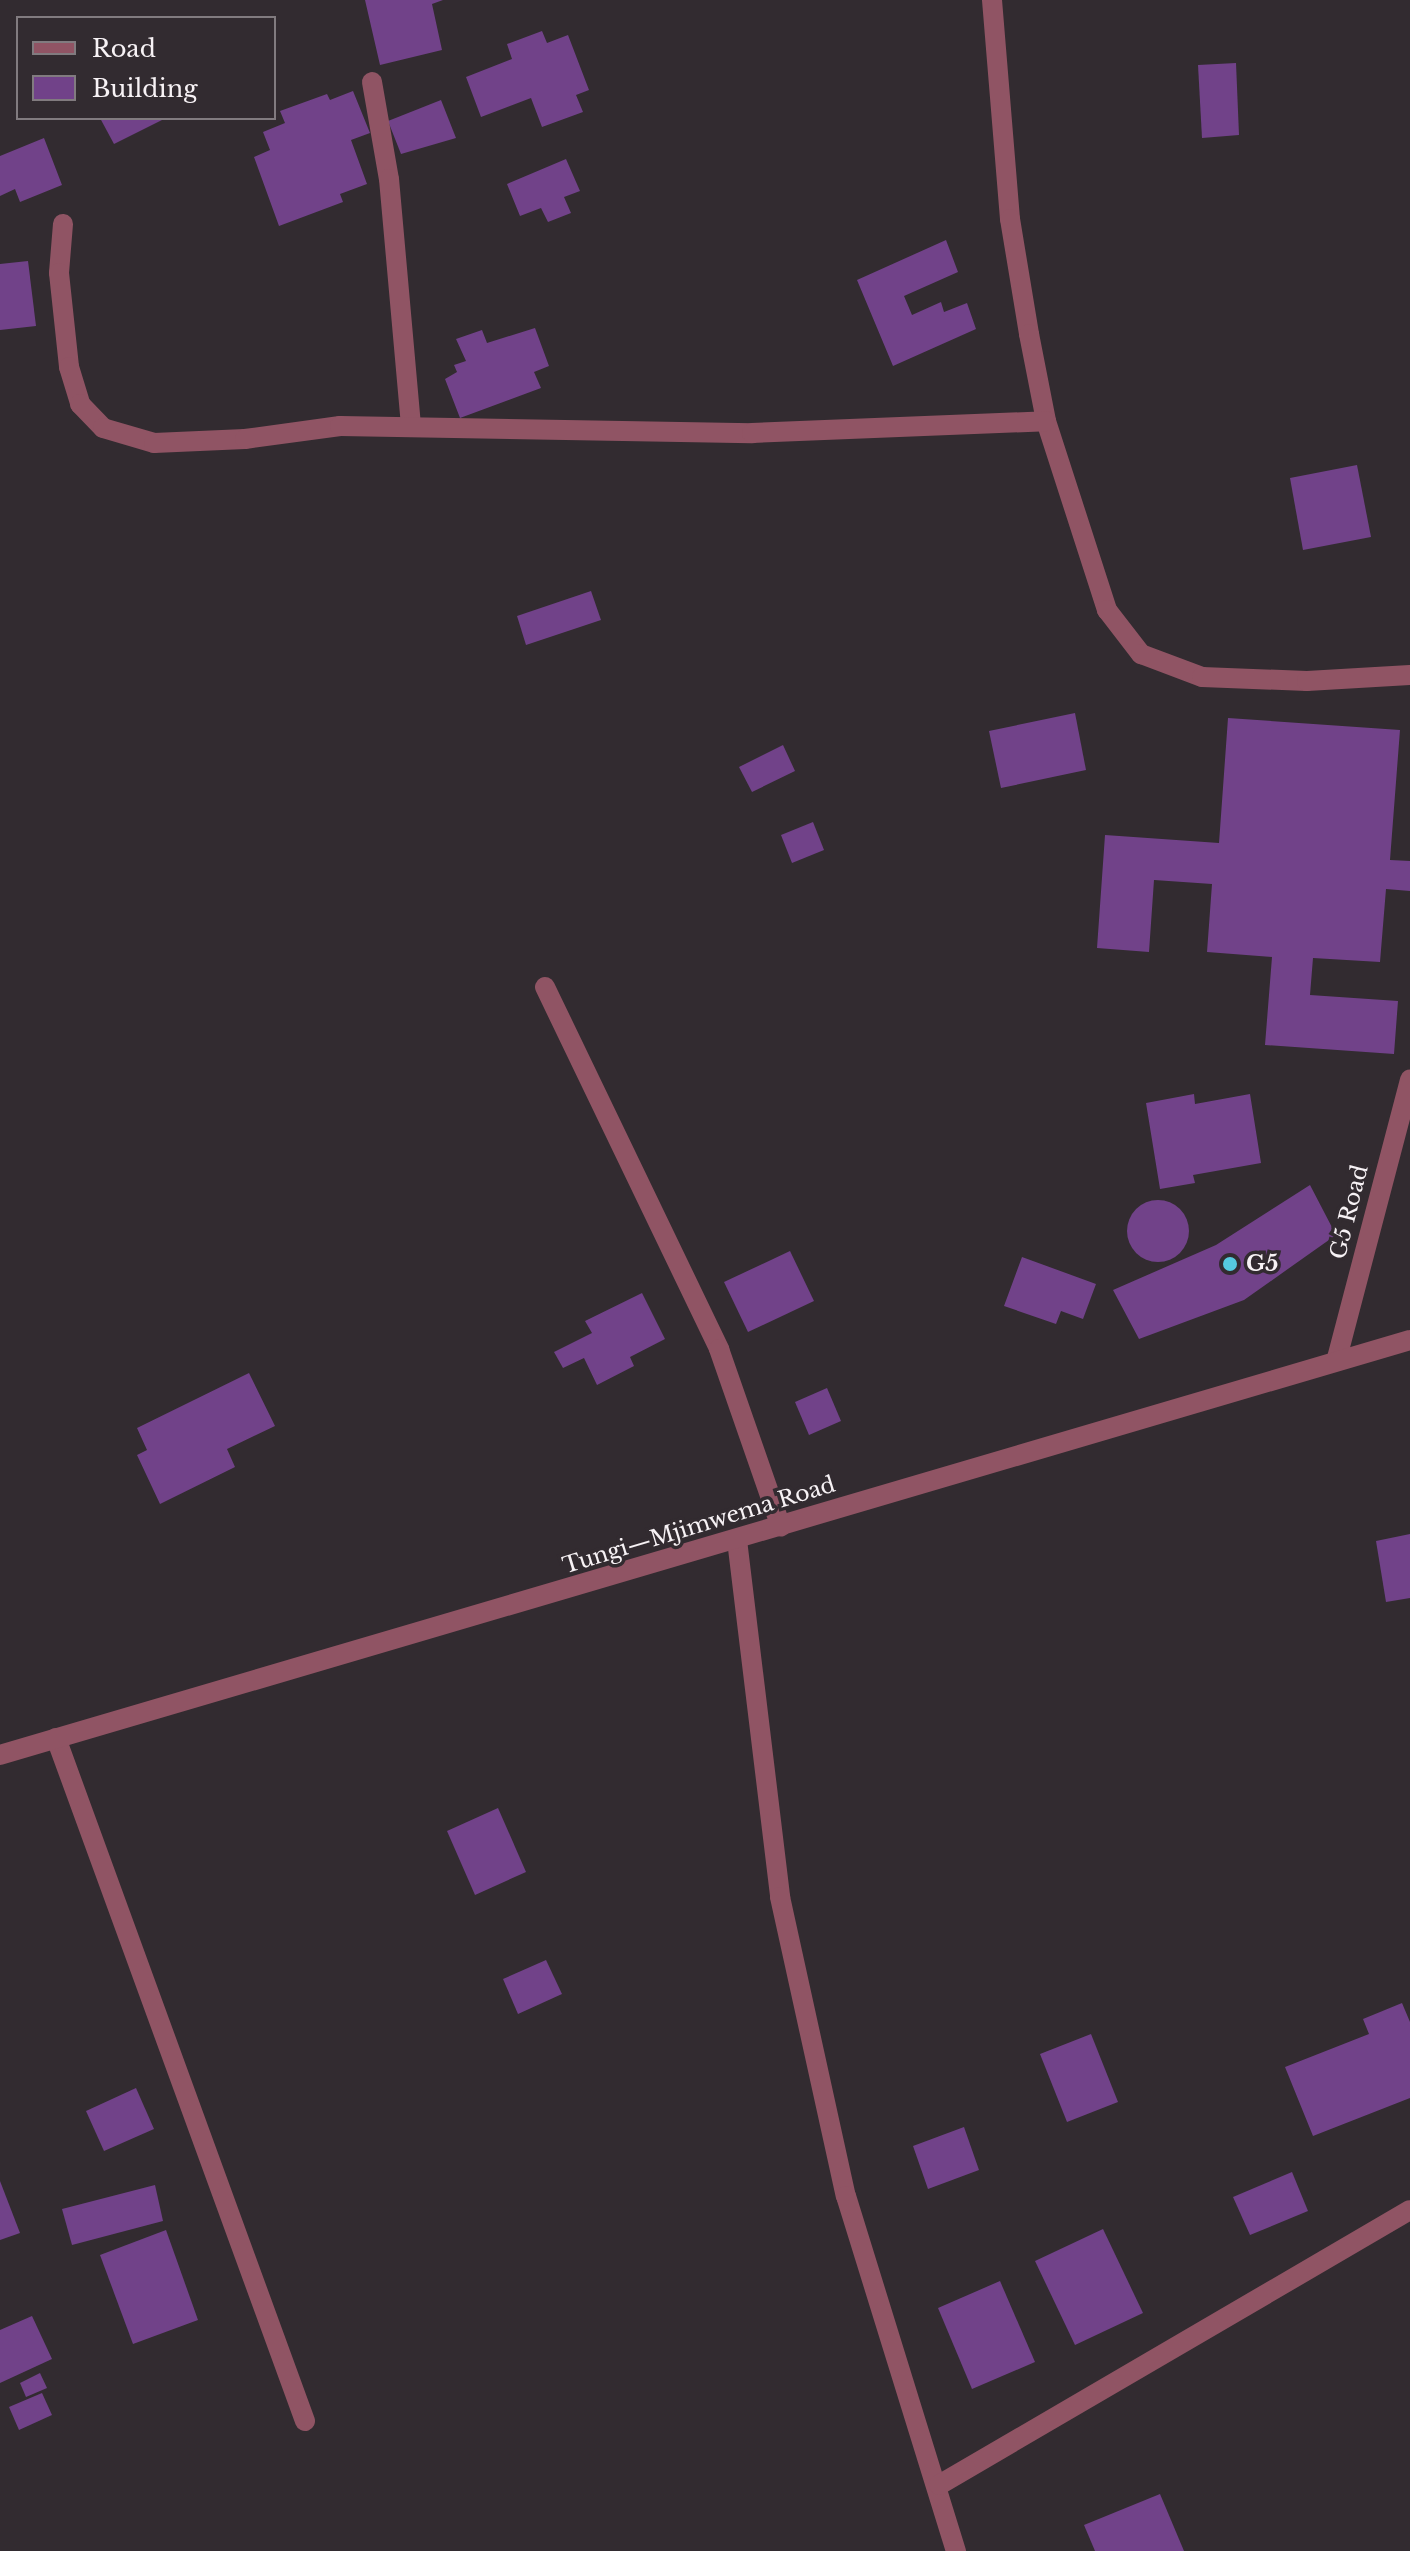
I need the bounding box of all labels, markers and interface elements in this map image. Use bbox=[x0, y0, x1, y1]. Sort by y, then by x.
legend bbox=[16, 16, 276, 120]
text: Road bbox=[92, 34, 156, 63]
text: Building bbox=[92, 74, 198, 103]
street label: G5 Road bbox=[1325, 1162, 1373, 1262]
place label: G5 bbox=[1246, 1251, 1278, 1277]
marker: G5 bbox=[1221, 1255, 1239, 1273]
street label: Tungi—Mjimwema Road bbox=[559, 1471, 839, 1579]

